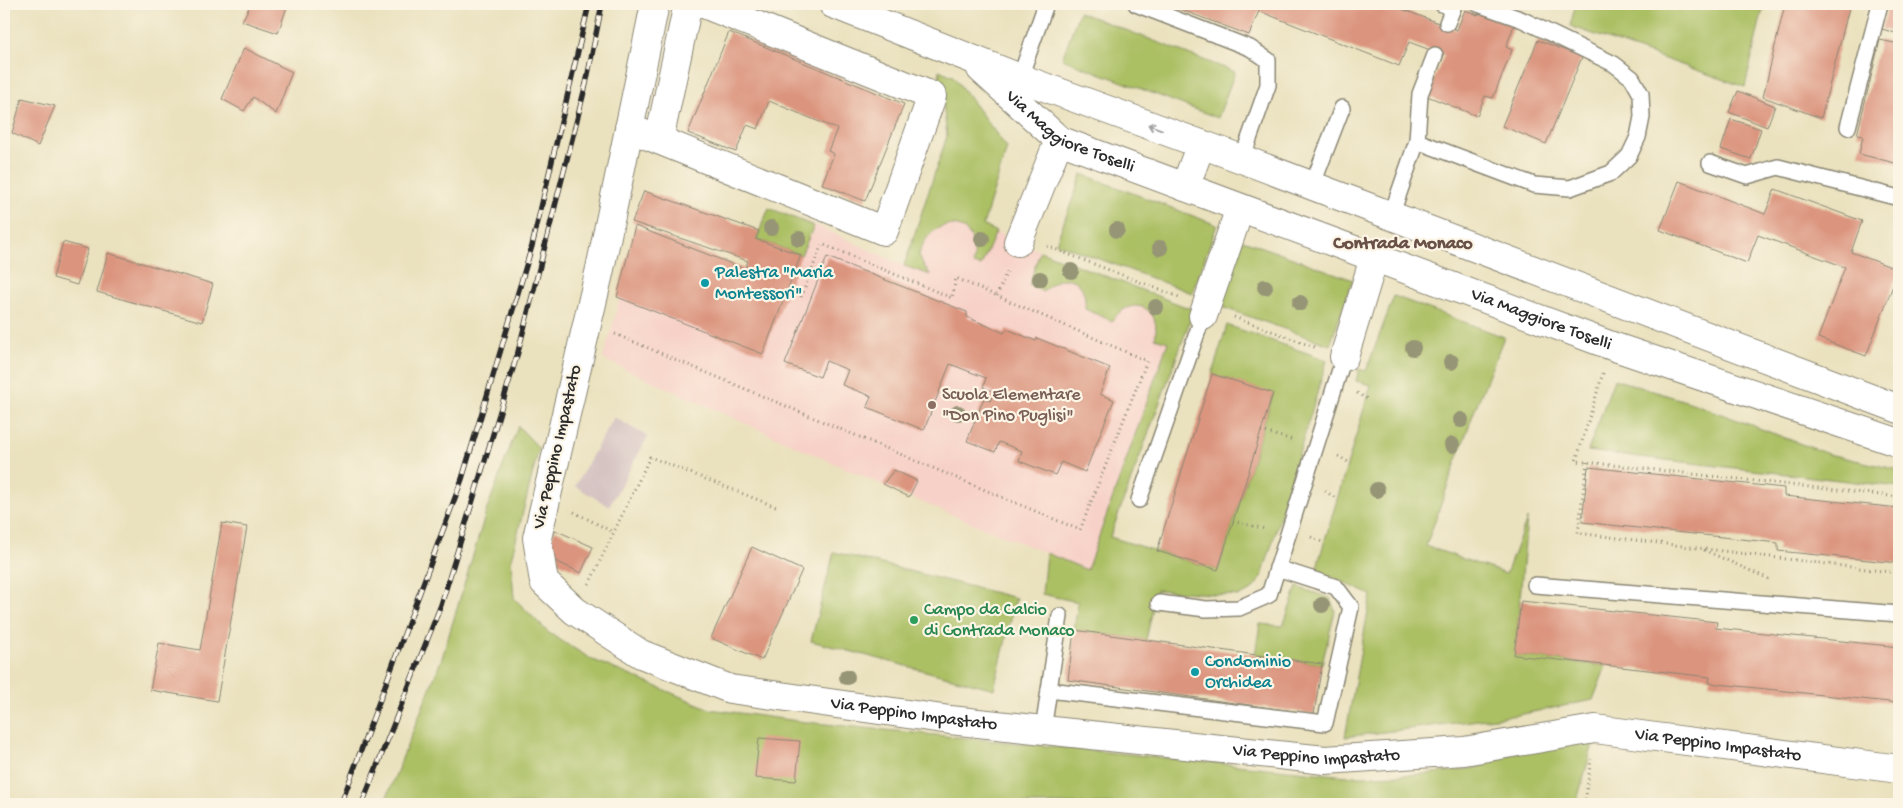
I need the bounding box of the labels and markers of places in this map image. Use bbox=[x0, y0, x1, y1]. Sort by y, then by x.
place label: Palestra "Maria Montessori" bbox=[714, 263, 834, 305]
marker: Palestra "Maria Montessori" bbox=[699, 277, 711, 289]
place label: Scuola Elementare "Don Pino Puglisi" bbox=[942, 385, 1081, 427]
marker: Scuola Elementare "Don Pino Puglisi" bbox=[926, 399, 938, 411]
place label: Campo da Calcio di Contrada Monaco bbox=[924, 600, 1075, 642]
marker: Campo da Calcio di Contrada Monaco bbox=[908, 614, 920, 626]
place label: Condominio Orchidea bbox=[1205, 652, 1291, 694]
marker: Condominio Orchidea bbox=[1189, 666, 1201, 678]

